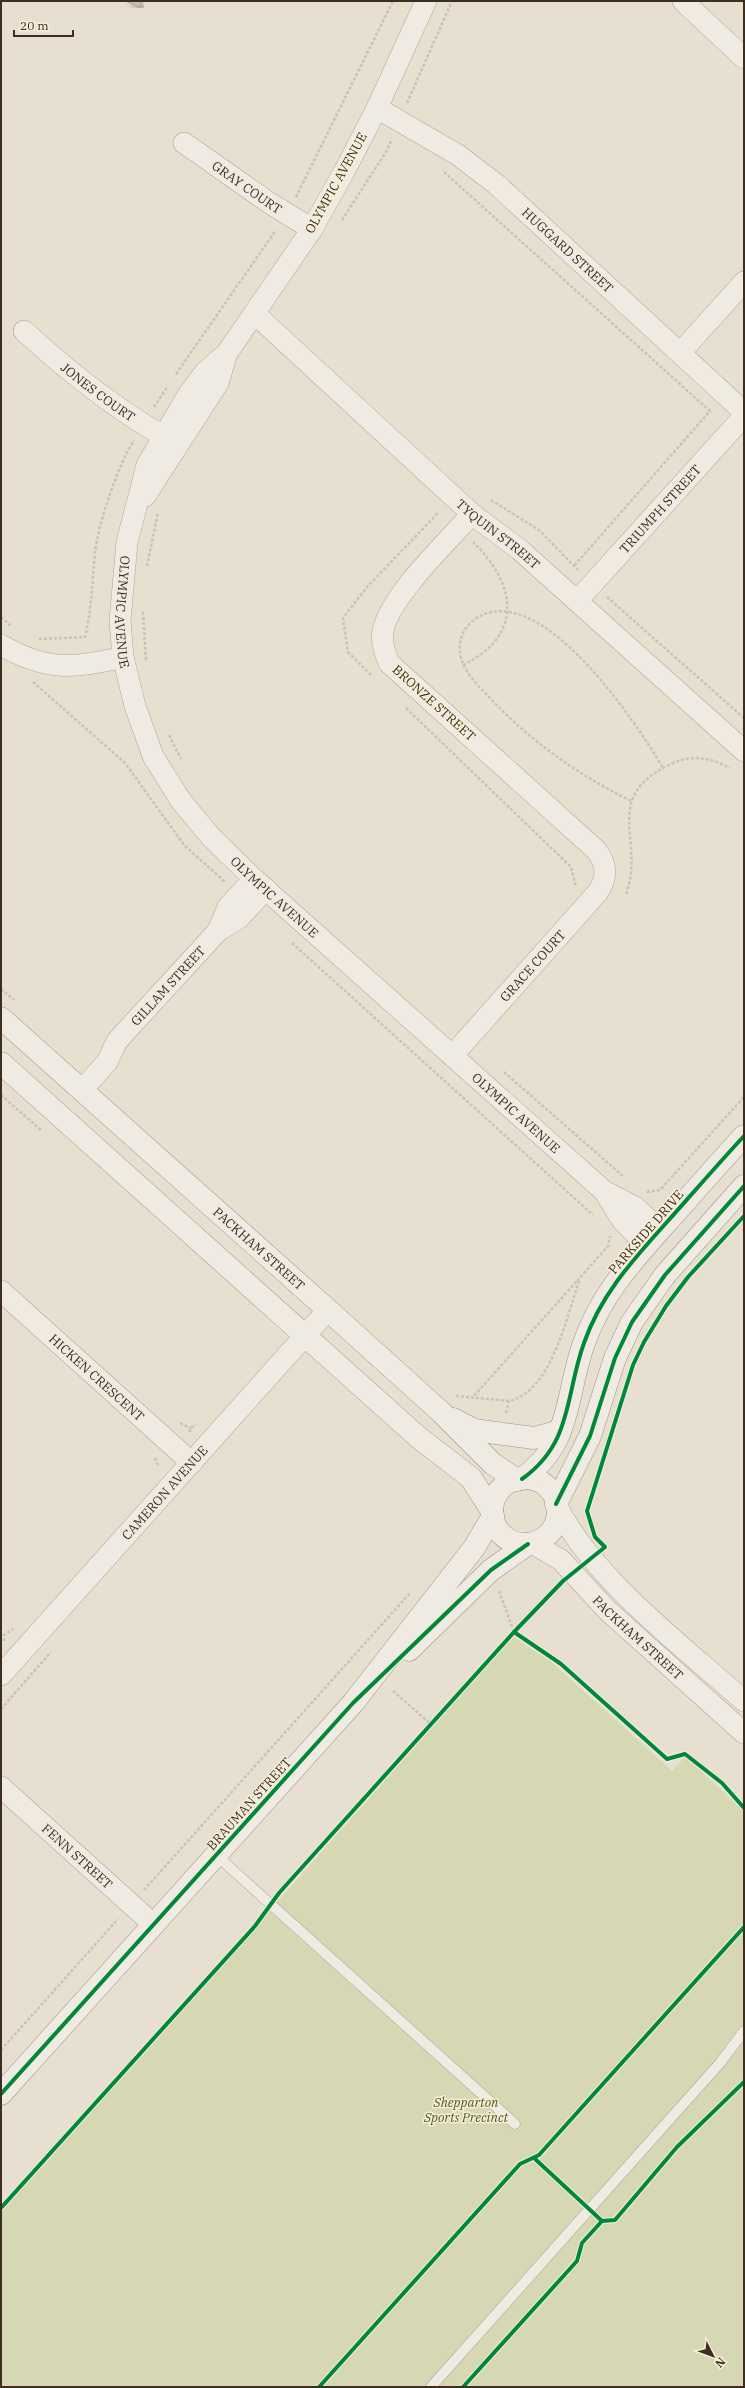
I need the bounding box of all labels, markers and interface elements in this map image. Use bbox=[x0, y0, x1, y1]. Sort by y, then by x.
scale bar bbox=[14, 12, 73, 38]
text: 20 m bbox=[20, 18, 49, 33]
street label: OLYMPIC AVENUE bbox=[301, 129, 371, 237]
street label: GRAY COURT bbox=[209, 157, 286, 218]
street label: HUGGARD STREET bbox=[518, 204, 618, 297]
street label: JONES COURT bbox=[57, 359, 139, 425]
street label: TRIUMPH STREET bbox=[616, 461, 705, 557]
street label: TYQUIN STREET bbox=[453, 495, 544, 573]
street label: OLYMPIC AVENUE bbox=[111, 555, 134, 670]
street label: BRONZE STREET bbox=[389, 661, 480, 745]
street label: OLYMPIC AVENUE bbox=[227, 852, 322, 941]
street label: GRACE COURT bbox=[496, 926, 569, 1005]
street label: GILLAM STREET bbox=[127, 942, 209, 1029]
street label: OLYMPIC AVENUE bbox=[468, 1069, 564, 1157]
street label: PARKSIDE DRIVE bbox=[605, 1186, 687, 1278]
street label: PACKHAM STREET bbox=[210, 1203, 309, 1294]
street label: HICKEN CRESCENT bbox=[46, 1330, 148, 1425]
street label: CAMERON AVENUE bbox=[118, 1442, 211, 1543]
street label: PACKHAM STREET bbox=[589, 1592, 687, 1684]
street label: BRAUMAN STREET bbox=[203, 1754, 295, 1854]
street label: FENN STREET bbox=[39, 1820, 117, 1893]
park label: Shepparton Sports Precinct bbox=[423, 2094, 508, 2126]
north arrow bbox=[693, 2336, 733, 2376]
text: N bbox=[712, 2355, 729, 2371]

